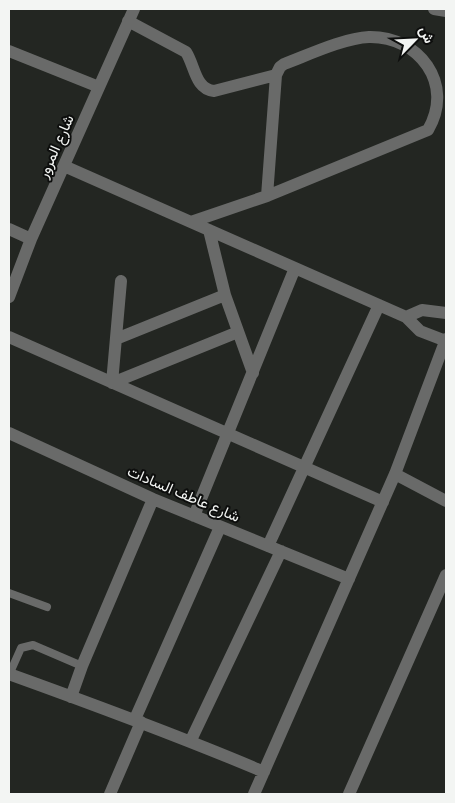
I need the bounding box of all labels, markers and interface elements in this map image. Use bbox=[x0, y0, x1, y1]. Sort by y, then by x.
north arrow bbox=[390, 15, 440, 65]
text: ش bbox=[415, 23, 439, 46]
street label: شارع المرور bbox=[33, 111, 80, 183]
street label: شارع عاطف السادات bbox=[124, 461, 243, 528]

